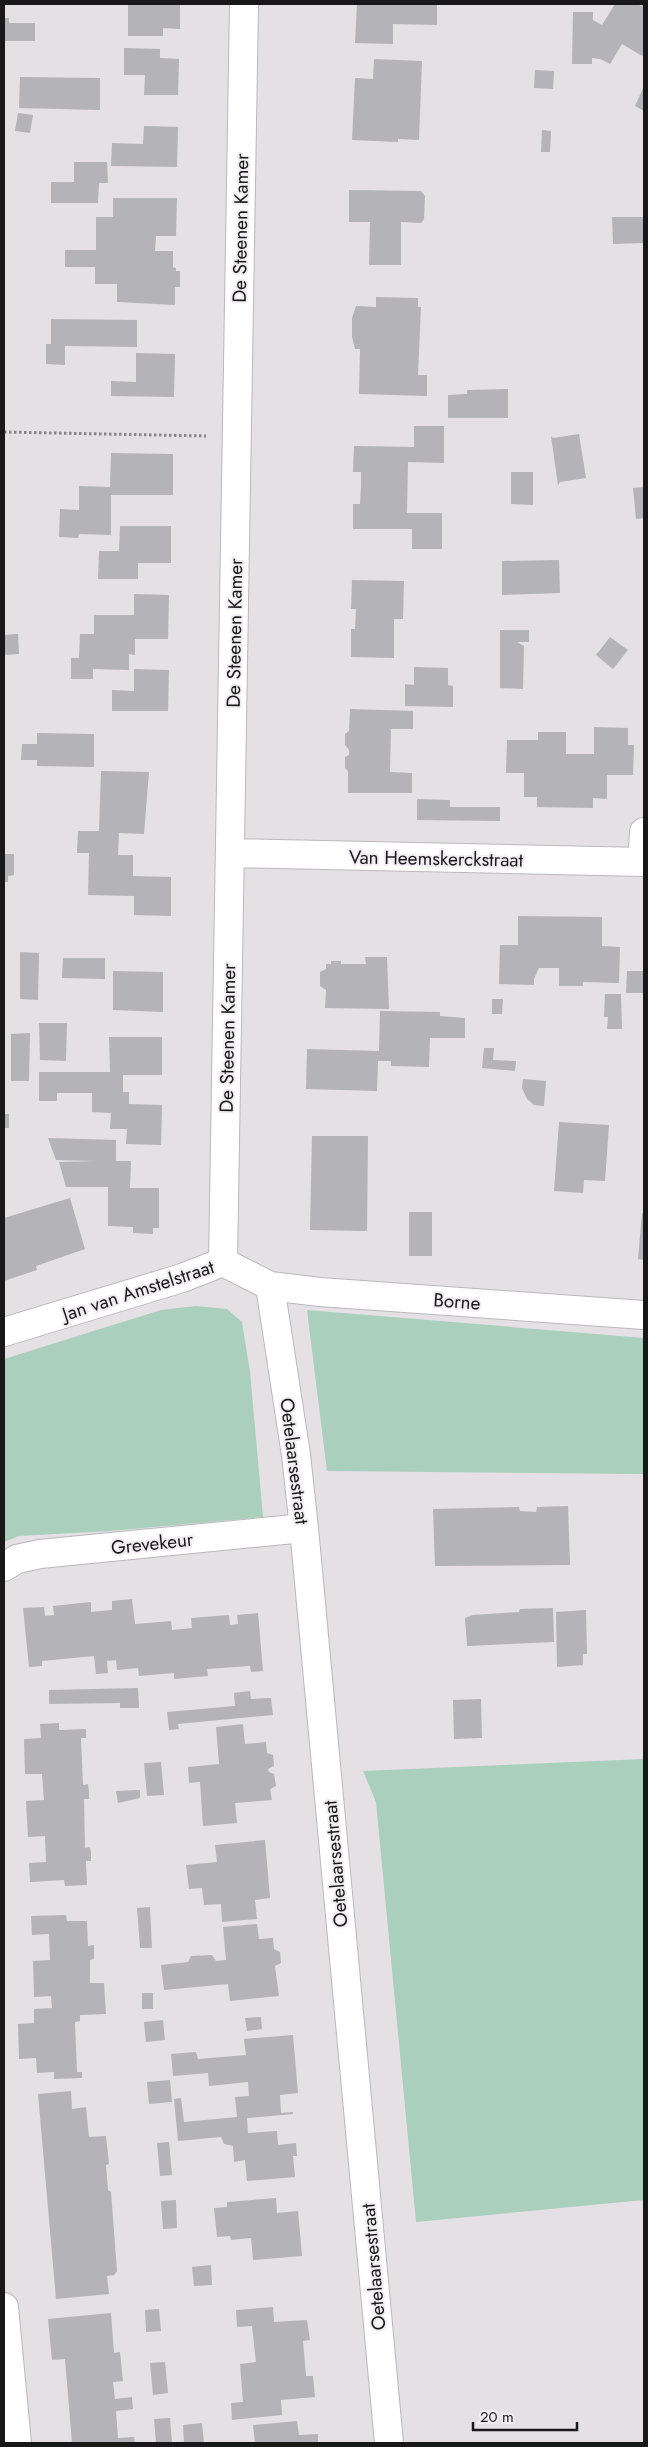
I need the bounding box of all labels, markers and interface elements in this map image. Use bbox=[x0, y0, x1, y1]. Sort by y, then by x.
street label: De Steenen Kamer bbox=[226, 153, 255, 303]
street label: De Steenen Kamer bbox=[220, 558, 249, 708]
street label: Van Heemskerckstraat bbox=[349, 843, 524, 874]
street label: De Steenen Kamer bbox=[213, 963, 242, 1113]
street label: Jan van Amstelstraat bbox=[56, 1253, 218, 1329]
street label: Borne bbox=[432, 1286, 482, 1317]
street label: Oetelaarsestraat bbox=[273, 1396, 316, 1526]
street label: Grevekeur bbox=[110, 1526, 195, 1561]
street label: Oetelaarsestraat bbox=[316, 1799, 354, 1929]
street label: Oetelaarsestraat bbox=[354, 2202, 392, 2332]
scale bar bbox=[473, 2400, 577, 2432]
text: 20 m bbox=[480, 2406, 514, 2428]

